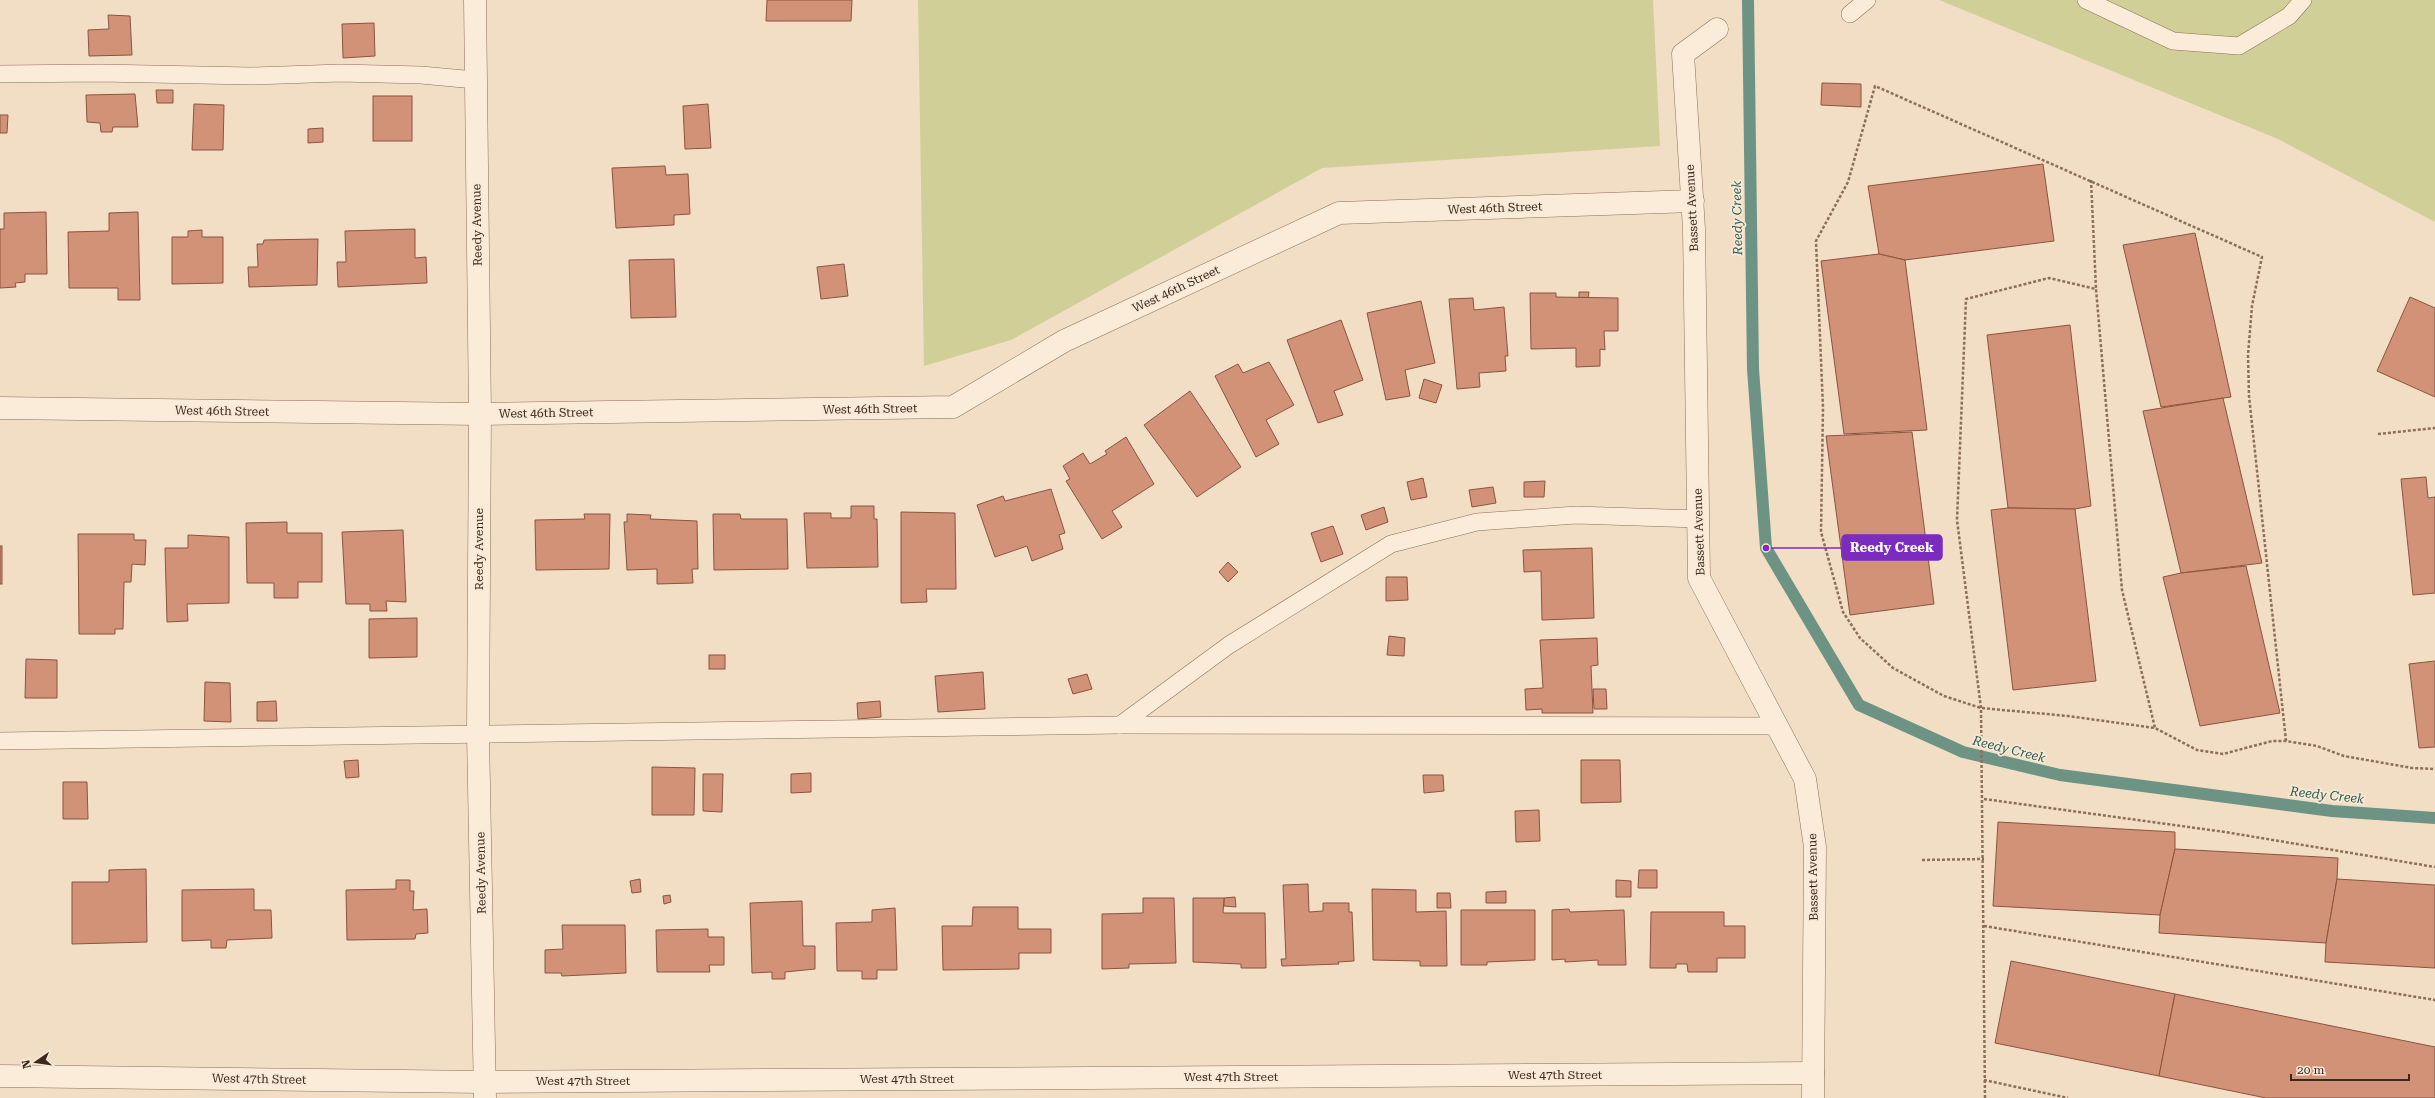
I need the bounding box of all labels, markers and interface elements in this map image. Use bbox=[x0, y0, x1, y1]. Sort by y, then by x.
street label: Bassett Avenue bbox=[1683, 164, 1701, 252]
water label: Reedy Creek bbox=[1729, 180, 1745, 256]
street label: Reedy Avenue bbox=[469, 183, 485, 266]
street label: West 46th Street bbox=[1447, 199, 1543, 217]
street label: West 46th Street bbox=[1130, 262, 1222, 315]
street label: West 46th Street bbox=[823, 401, 918, 417]
street label: West 46th Street bbox=[175, 403, 270, 419]
street label: West 46th Street bbox=[499, 405, 594, 421]
street label: Bassett Avenue bbox=[1690, 488, 1708, 576]
street label: Reedy Avenue bbox=[472, 507, 486, 590]
callout: Reedy Creek bbox=[1842, 535, 1942, 560]
text: Reedy Creek bbox=[1850, 540, 1934, 555]
water label: Reedy Creek bbox=[1970, 732, 2048, 766]
water label: Reedy Creek bbox=[2288, 784, 2366, 806]
street label: Reedy Avenue bbox=[473, 831, 489, 914]
street label: Bassett Avenue bbox=[1805, 833, 1821, 921]
north arrow bbox=[16, 1042, 56, 1082]
scale bar bbox=[2291, 1056, 2409, 1082]
text: N bbox=[19, 1058, 34, 1070]
text: 20 m bbox=[2297, 1063, 2324, 1077]
street label: West 47th Street bbox=[1508, 1068, 1603, 1082]
street label: West 47th Street bbox=[1184, 1070, 1279, 1084]
street label: West 47th Street bbox=[212, 1071, 307, 1087]
street label: West 47th Street bbox=[860, 1072, 955, 1086]
street label: West 47th Street bbox=[536, 1074, 631, 1088]

